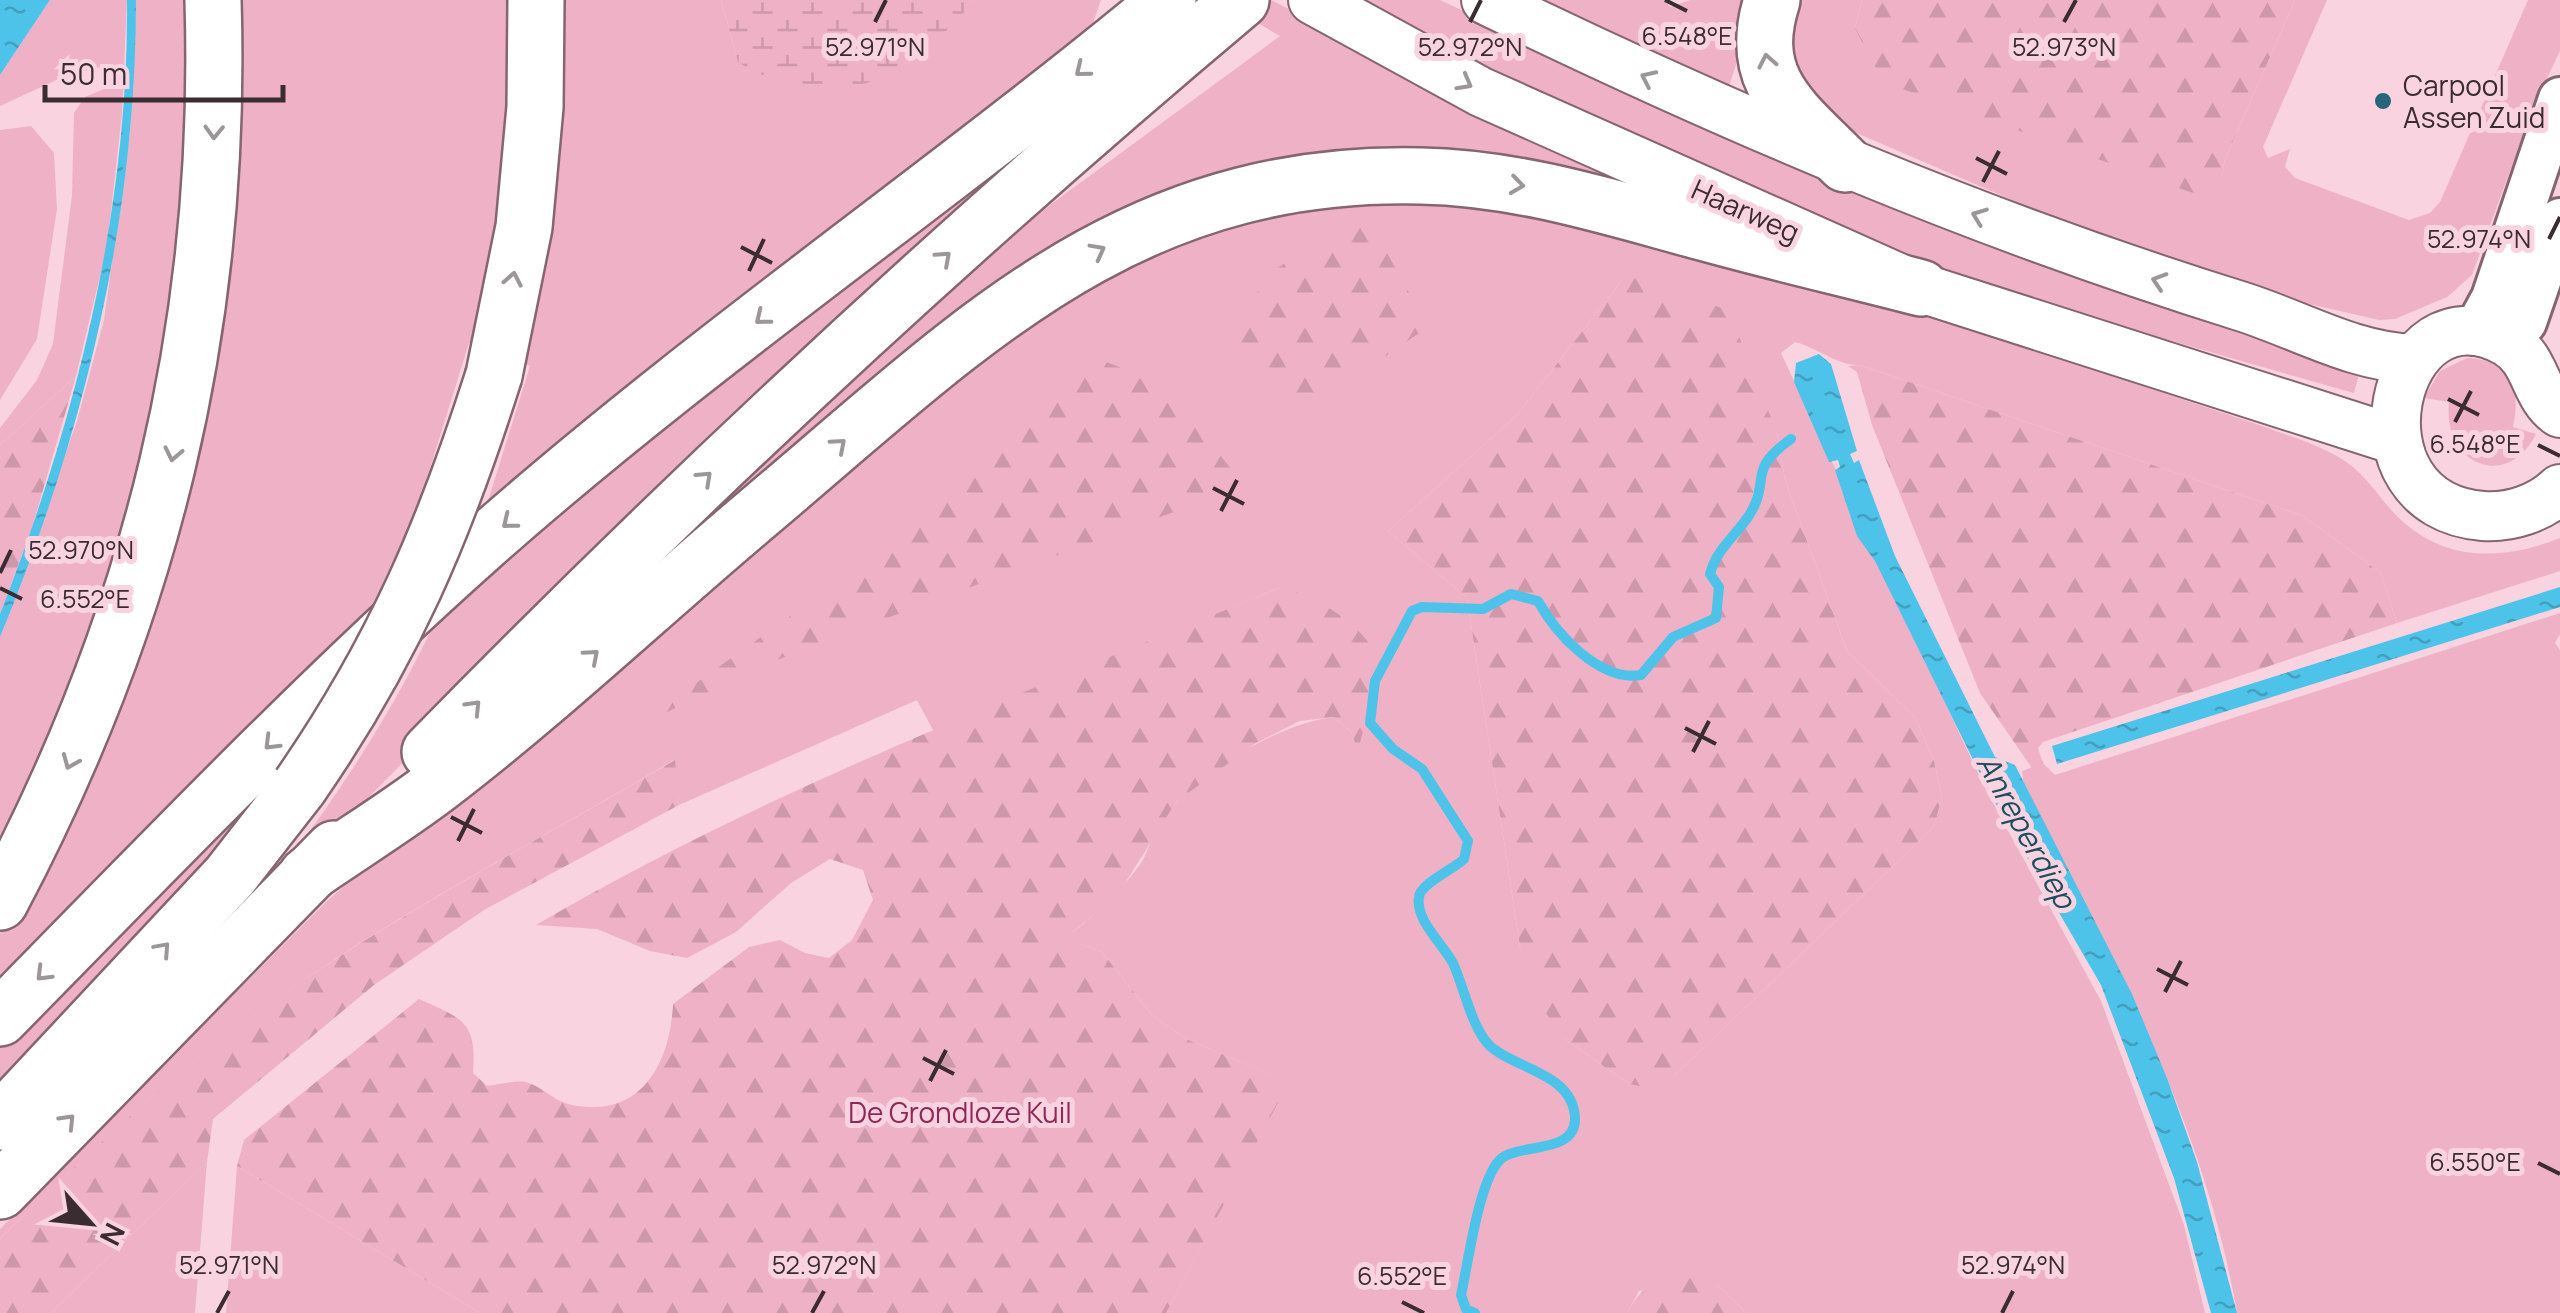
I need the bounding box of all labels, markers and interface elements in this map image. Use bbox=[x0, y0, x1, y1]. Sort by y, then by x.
text: 6.548°E bbox=[1641, 18, 1733, 53]
text: 52.971°N bbox=[825, 29, 925, 64]
text: 52.972°N bbox=[1418, 29, 1522, 64]
text: 52.973°N bbox=[2012, 29, 2116, 64]
scale bar bbox=[45, 40, 282, 102]
text: 50 m bbox=[60, 53, 127, 94]
one-way arrow bbox=[1757, 53, 1778, 70]
one-way arrow bbox=[1075, 58, 1093, 76]
place label: Carpool Assen Zuid bbox=[2403, 66, 2545, 136]
one-way arrow bbox=[1640, 70, 1658, 90]
one-way arrow bbox=[1454, 71, 1472, 91]
marker: Carpool Assen Zuid bbox=[2372, 90, 2394, 112]
one-way arrow bbox=[203, 125, 224, 141]
street label: Haarweg bbox=[1686, 169, 1806, 251]
one-way arrow bbox=[1508, 173, 1525, 194]
one-way arrow bbox=[1972, 207, 1989, 228]
text: 52.974°N bbox=[2427, 221, 2531, 256]
one-way arrow bbox=[1088, 244, 1106, 263]
one-way arrow bbox=[932, 252, 951, 270]
one-way arrow bbox=[502, 271, 523, 288]
one-way arrow bbox=[2152, 272, 2169, 292]
one-way arrow bbox=[755, 306, 773, 324]
text: 6.548°E bbox=[2429, 426, 2521, 461]
one-way arrow bbox=[827, 438, 845, 456]
one-way arrow bbox=[163, 445, 184, 462]
one-way arrow bbox=[693, 472, 712, 490]
one-way arrow bbox=[503, 510, 521, 528]
text: 52.970°N bbox=[28, 532, 134, 567]
text: 6.552°E bbox=[40, 581, 130, 616]
one-way arrow bbox=[580, 650, 598, 668]
one-way arrow bbox=[462, 700, 480, 718]
one-way arrow bbox=[264, 731, 282, 749]
water label: Anreperdiep bbox=[1968, 747, 2087, 917]
one-way arrow bbox=[61, 752, 81, 770]
one-way arrow bbox=[151, 942, 169, 961]
one-way arrow bbox=[36, 963, 54, 981]
park label: De Grondloze Kuil bbox=[848, 1093, 1072, 1131]
one-way arrow bbox=[56, 1114, 74, 1133]
text: 6.550°E bbox=[2429, 1144, 2521, 1179]
north arrow bbox=[40, 1173, 140, 1273]
text: N bbox=[92, 1217, 135, 1252]
text: 52.971°N bbox=[179, 1247, 279, 1282]
text: 52.972°N bbox=[772, 1247, 876, 1282]
text: 52.974°N bbox=[1961, 1247, 2065, 1282]
text: 6.552°E bbox=[1357, 1258, 1447, 1293]

